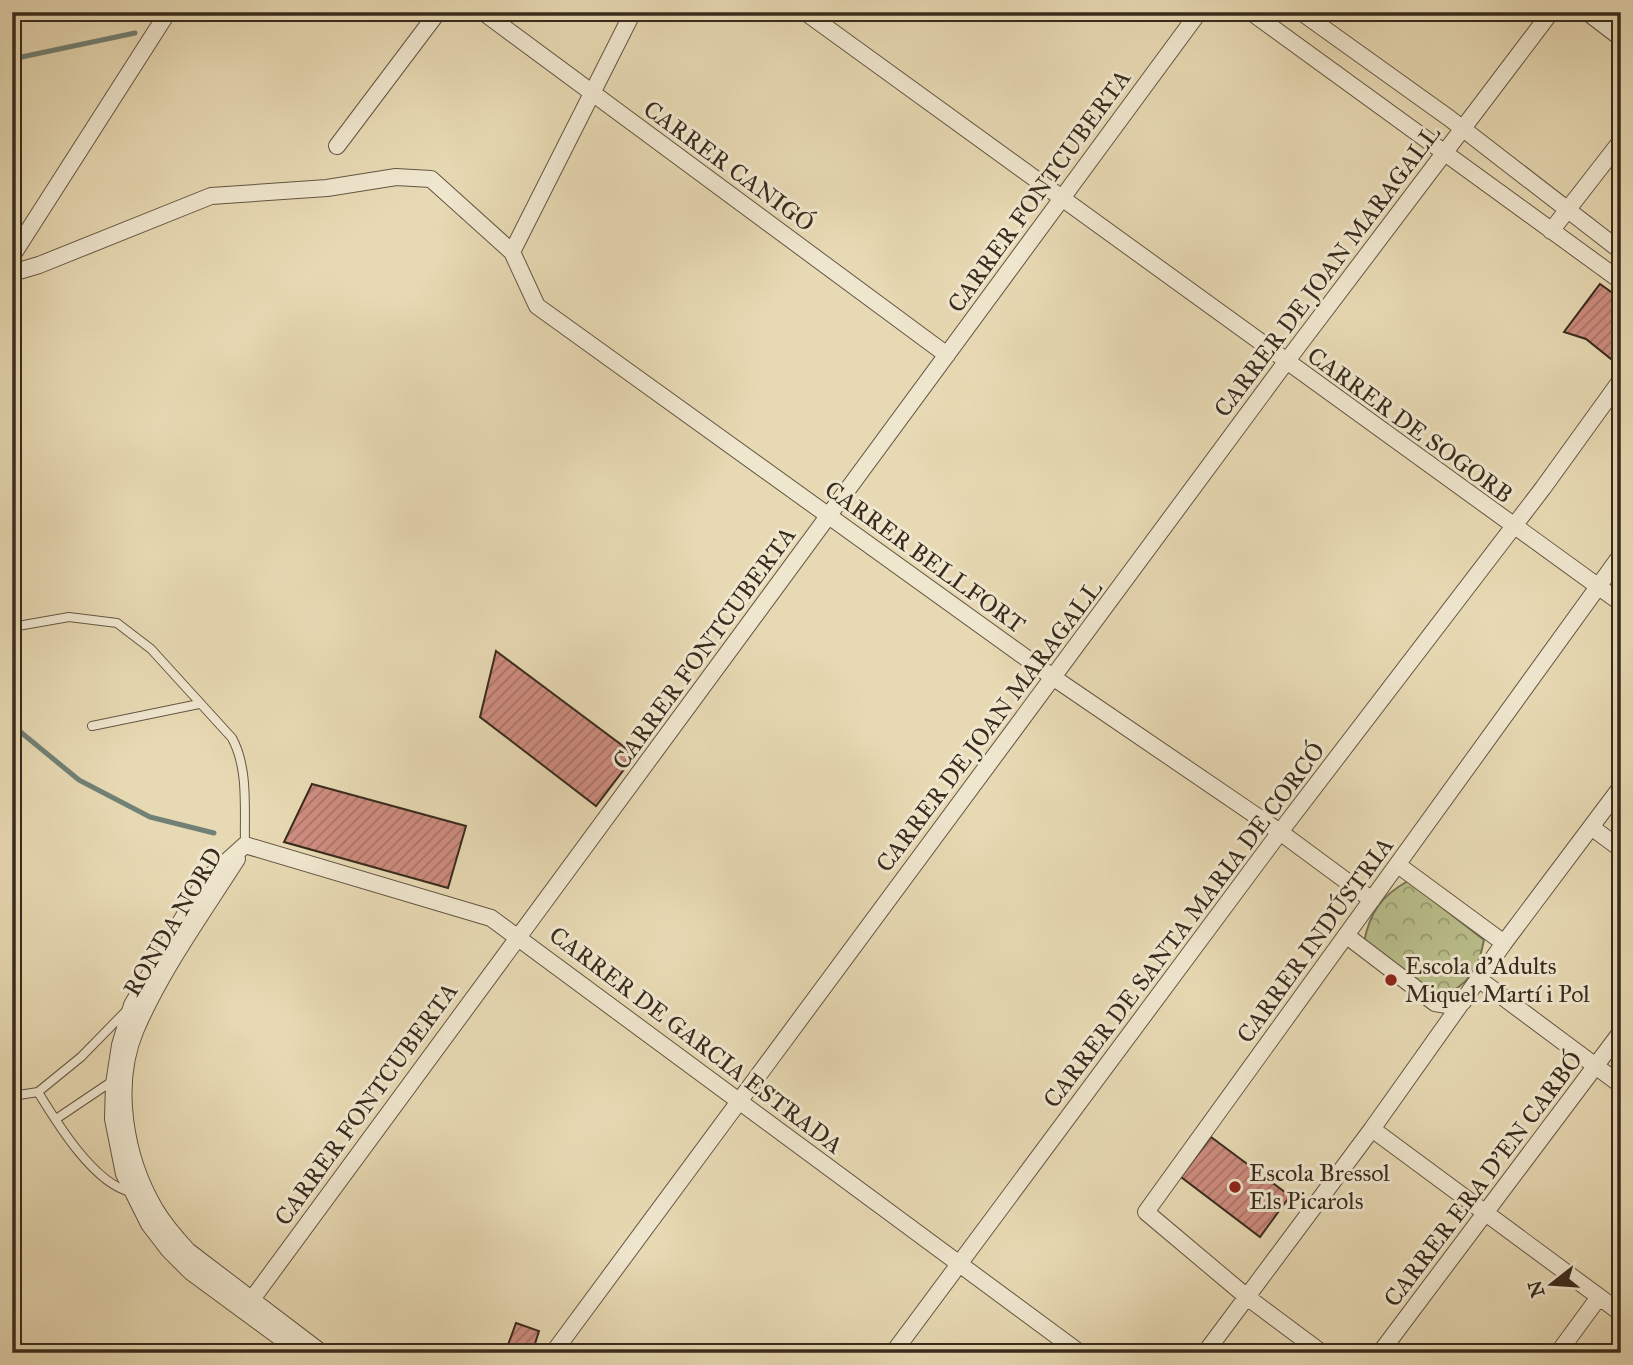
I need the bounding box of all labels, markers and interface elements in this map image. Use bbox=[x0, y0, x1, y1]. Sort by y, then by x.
street label: CARRER FONTCUBERTA bbox=[941, 64, 1137, 318]
street label: CARRER CANIGÓ bbox=[638, 94, 820, 238]
street label: CARRER DE JOAN MARAGALL bbox=[1207, 119, 1447, 423]
street label: CARRER DE SOGORB bbox=[1301, 340, 1519, 510]
street label: CARRER BELLFORT bbox=[819, 474, 1031, 640]
street label: CARRER FONTCUBERTA bbox=[606, 521, 802, 775]
street label: CARRER DE JOAN MARAGALL bbox=[869, 574, 1109, 878]
street label: CARRER DE SANTA MARIA DE CORCÓ bbox=[1037, 736, 1331, 1114]
street label: CARRER INDÚSTRIA bbox=[1230, 831, 1400, 1049]
street label: RONDA NORD bbox=[117, 842, 229, 1002]
street label: CARRER DE GARCIA ESTRADA bbox=[543, 920, 849, 1160]
place label: Escola d'Adults Miquel Martí i Pol bbox=[1405, 951, 1590, 1009]
marker: Escola d'Adults Miquel Martí i Pol bbox=[1383, 972, 1399, 988]
street label: CARRER FONTCUBERTA bbox=[268, 977, 464, 1231]
street label: CARRER ERA D'EN CARBÓ bbox=[1378, 1046, 1588, 1312]
place label: Escola Bressol Els Picarols bbox=[1249, 1158, 1390, 1216]
marker: Escola Bressol Els Picarols bbox=[1227, 1179, 1243, 1195]
north arrow bbox=[1518, 1250, 1588, 1320]

